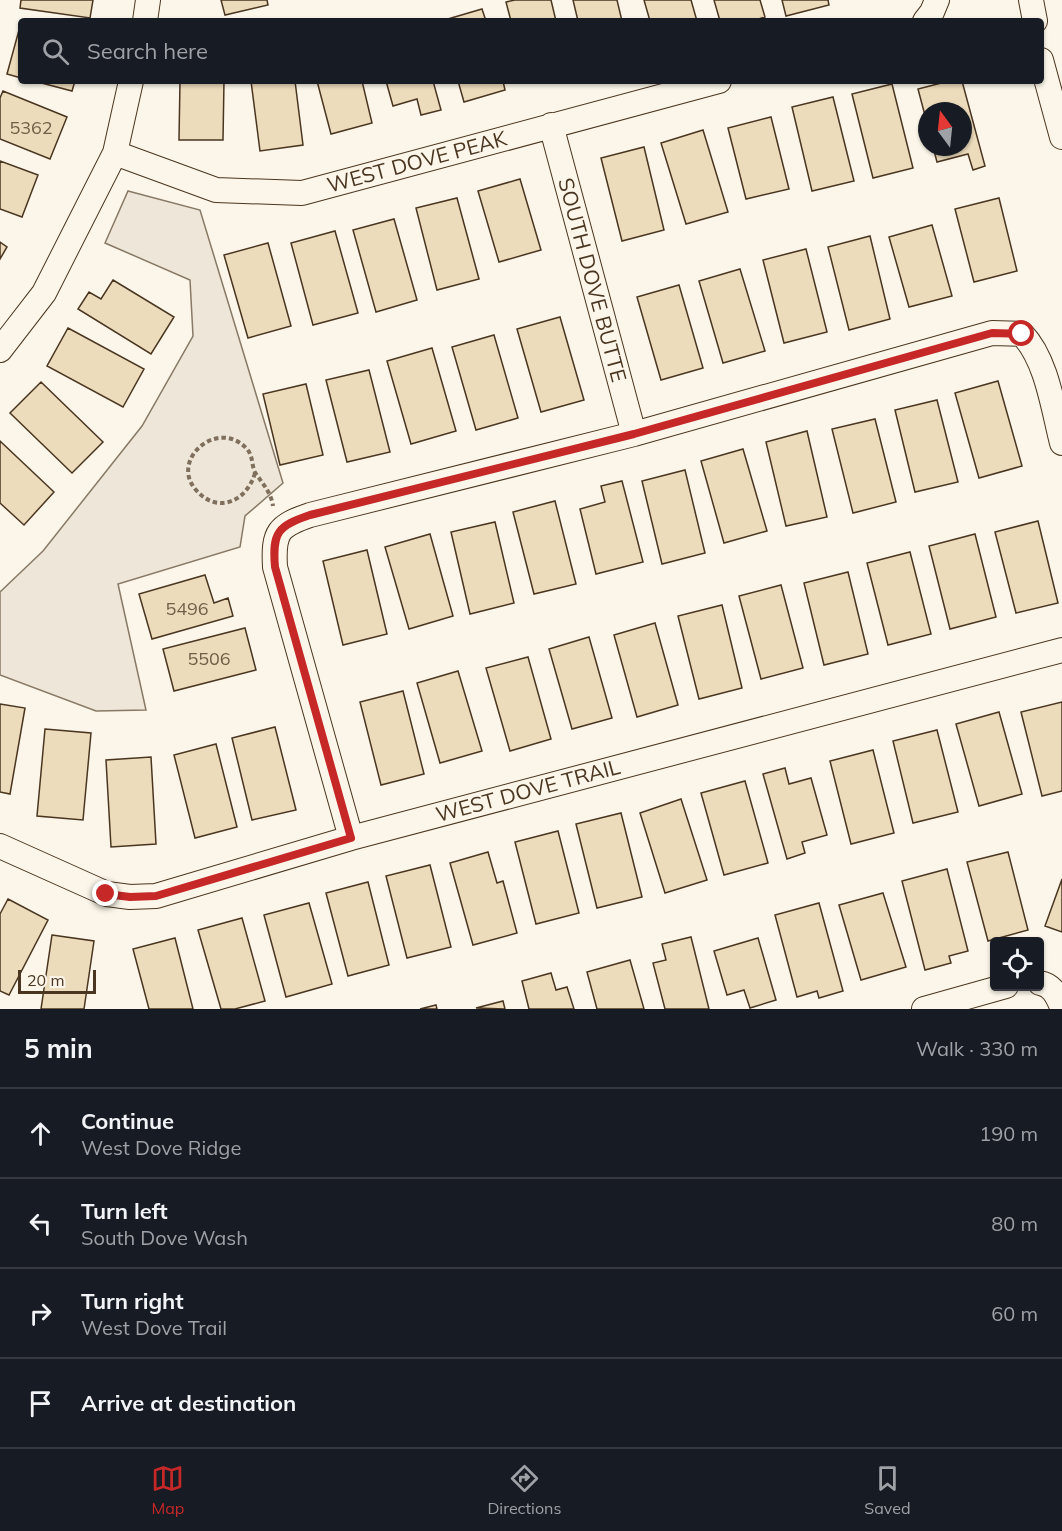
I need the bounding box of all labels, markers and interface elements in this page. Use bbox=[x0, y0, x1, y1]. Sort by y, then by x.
search box bbox=[18, 18, 1044, 84]
icon: search bbox=[39, 35, 72, 68]
text: Search here bbox=[87, 37, 208, 65]
north arrow bbox=[918, 102, 972, 156]
house number: 5362 bbox=[9, 116, 53, 139]
street label: WEST DOVE PEAK bbox=[324, 124, 510, 198]
street label: SOUTH DOVE BUTTE bbox=[553, 175, 633, 385]
route start bbox=[1008, 320, 1034, 346]
house number: 5496 bbox=[165, 597, 209, 620]
house number: 5506 bbox=[187, 647, 231, 670]
street label: WEST DOVE TRAIL bbox=[433, 753, 623, 827]
route end bbox=[92, 880, 118, 906]
map controls bbox=[990, 937, 1044, 991]
button: locate bbox=[990, 937, 1044, 991]
scale bar bbox=[18, 967, 96, 994]
text: 20 m bbox=[27, 970, 64, 990]
text: 5 min bbox=[24, 1032, 93, 1065]
text: Walk · 330 m bbox=[916, 1036, 1038, 1061]
text: Continue bbox=[81, 1107, 174, 1135]
icon: ahead bbox=[24, 1117, 57, 1150]
text: 190 m bbox=[979, 1121, 1038, 1146]
text: West Dove Ridge bbox=[81, 1135, 241, 1160]
text: Turn left bbox=[81, 1197, 168, 1225]
icon: left bbox=[24, 1207, 57, 1240]
text: 80 m bbox=[991, 1211, 1038, 1236]
text: South Dove Wash bbox=[81, 1225, 248, 1250]
text: Turn right bbox=[81, 1287, 184, 1315]
icon: right bbox=[24, 1297, 57, 1330]
text: 60 m bbox=[991, 1301, 1038, 1326]
text: West Dove Trail bbox=[81, 1315, 227, 1340]
icon: arrive bbox=[24, 1387, 57, 1420]
text: Arrive at destination bbox=[81, 1389, 296, 1417]
tab: Map bbox=[151, 1462, 184, 1518]
tab: Directions bbox=[487, 1462, 561, 1518]
tab: Saved bbox=[864, 1462, 911, 1518]

